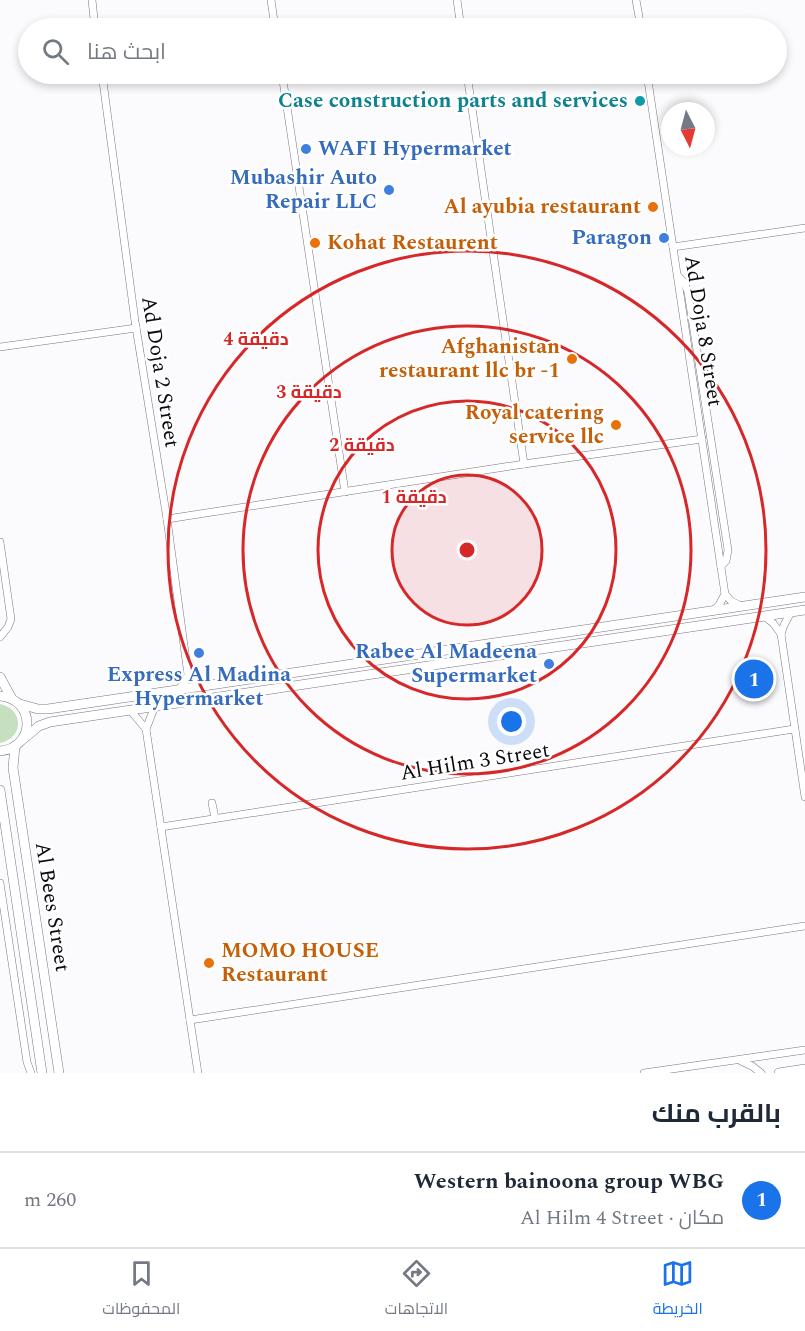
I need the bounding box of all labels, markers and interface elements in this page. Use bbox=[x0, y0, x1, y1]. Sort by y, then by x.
search box bbox=[18, 18, 787, 84]
icon: search bbox=[39, 35, 72, 68]
text: ابحث هنا bbox=[87, 36, 166, 69]
place label: Case construction parts and services bbox=[278, 85, 628, 117]
marker: Case construction parts and services bbox=[633, 94, 647, 108]
north arrow bbox=[661, 102, 715, 156]
place label: WAFI Hypermarket bbox=[318, 133, 512, 165]
marker: WAFI Hypermarket bbox=[299, 142, 313, 156]
place label: Mubashir Auto Repair LLC bbox=[230, 162, 377, 218]
marker: Mubashir Auto Repair LLC bbox=[382, 183, 396, 197]
place label: Al ayubia restaurant bbox=[444, 191, 641, 223]
marker: Al ayubia restaurant bbox=[646, 200, 660, 214]
place label: Paragon bbox=[572, 222, 652, 254]
place label: Kohat Restaurent bbox=[327, 227, 498, 259]
marker: Paragon bbox=[657, 231, 671, 245]
marker: Kohat Restaurent bbox=[308, 236, 322, 250]
street label: Ad Doja 8 Street bbox=[675, 253, 731, 409]
street label: Ad Doja 2 Street bbox=[132, 294, 188, 450]
text: 4 دقيقة bbox=[223, 326, 289, 353]
place label: Afghanistan restaurant llc br -1 bbox=[379, 331, 560, 387]
marker: Afghanistan restaurant llc br -1 bbox=[565, 352, 579, 366]
text: 3 دقيقة bbox=[276, 379, 342, 406]
place label: Royal catering service llc bbox=[465, 397, 604, 453]
marker: Royal catering service llc bbox=[609, 418, 623, 432]
text: 2 دقيقة bbox=[329, 432, 395, 459]
text: 1 دقيقة bbox=[381, 484, 447, 511]
centre of rings bbox=[457, 540, 477, 560]
place label: Rabee Al Madeena Supermarket bbox=[355, 636, 537, 692]
marker: Express Al Madina Hypermarket bbox=[192, 646, 206, 660]
pin: 1 bbox=[734, 656, 774, 702]
marker: Rabee Al Madeena Supermarket bbox=[542, 657, 556, 671]
place label: Express Al Madina Hypermarket bbox=[107, 659, 291, 715]
your location bbox=[497, 707, 526, 736]
street label: Al Hilm 3 Street bbox=[398, 734, 552, 790]
street label: Al Bees Street bbox=[26, 840, 78, 974]
place label: MOMO HOUSE Restaurant bbox=[221, 935, 379, 991]
marker: MOMO HOUSE Restaurant bbox=[202, 956, 216, 970]
text: بالقرب منك bbox=[652, 1094, 781, 1134]
text: Western bainoona group WBG bbox=[414, 1165, 724, 1198]
text: 260 m bbox=[24, 1185, 76, 1215]
text: 1 bbox=[756, 1185, 767, 1215]
text: مكان · Al Hilm 4 Street bbox=[520, 1203, 724, 1233]
tab: المحفوظات bbox=[102, 1257, 180, 1323]
tab: الاتجاهات bbox=[385, 1257, 448, 1323]
tab: الخريطة bbox=[653, 1257, 703, 1323]

